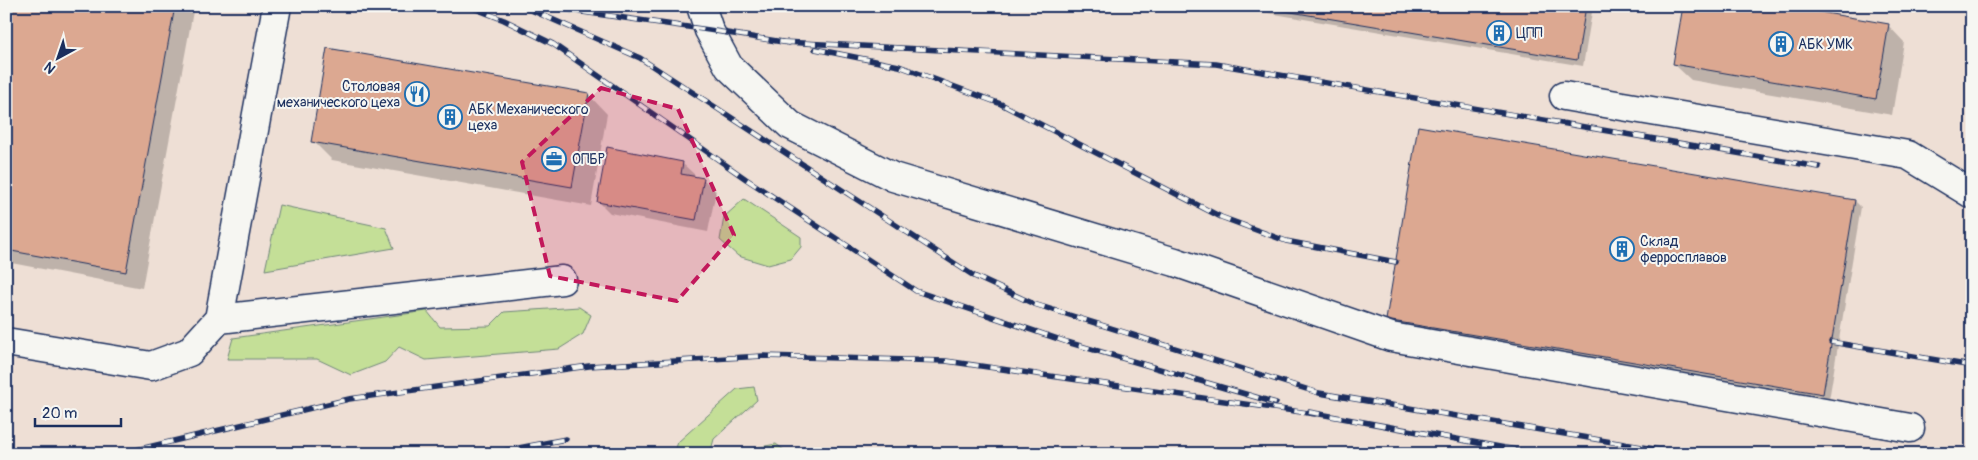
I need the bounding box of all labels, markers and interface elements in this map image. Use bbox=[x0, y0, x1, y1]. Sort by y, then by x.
building icon: ЦПП bbox=[1486, 20, 1512, 46]
place label: ЦПП bbox=[1516, 25, 1543, 42]
building icon: АБК УМК bbox=[1768, 31, 1794, 57]
north arrow bbox=[32, 32, 82, 82]
place label: АБК УМК bbox=[1798, 36, 1853, 53]
text: N bbox=[41, 58, 59, 77]
place label: Столовая механического цеха bbox=[277, 78, 400, 111]
restaurant icon: Столовая механического цеха bbox=[404, 81, 430, 107]
place label: АБК Механического цеха bbox=[468, 101, 589, 134]
building icon: АБК Механического цеха bbox=[437, 104, 463, 130]
office icon: ОПБР bbox=[541, 146, 567, 172]
place label: ОПБР bbox=[572, 151, 605, 168]
place label: Склад ферросплавов bbox=[1640, 233, 1727, 266]
building icon: Склад ферросплавов bbox=[1609, 236, 1635, 262]
scale bar bbox=[35, 395, 121, 427]
text: 20 m bbox=[42, 404, 77, 423]

